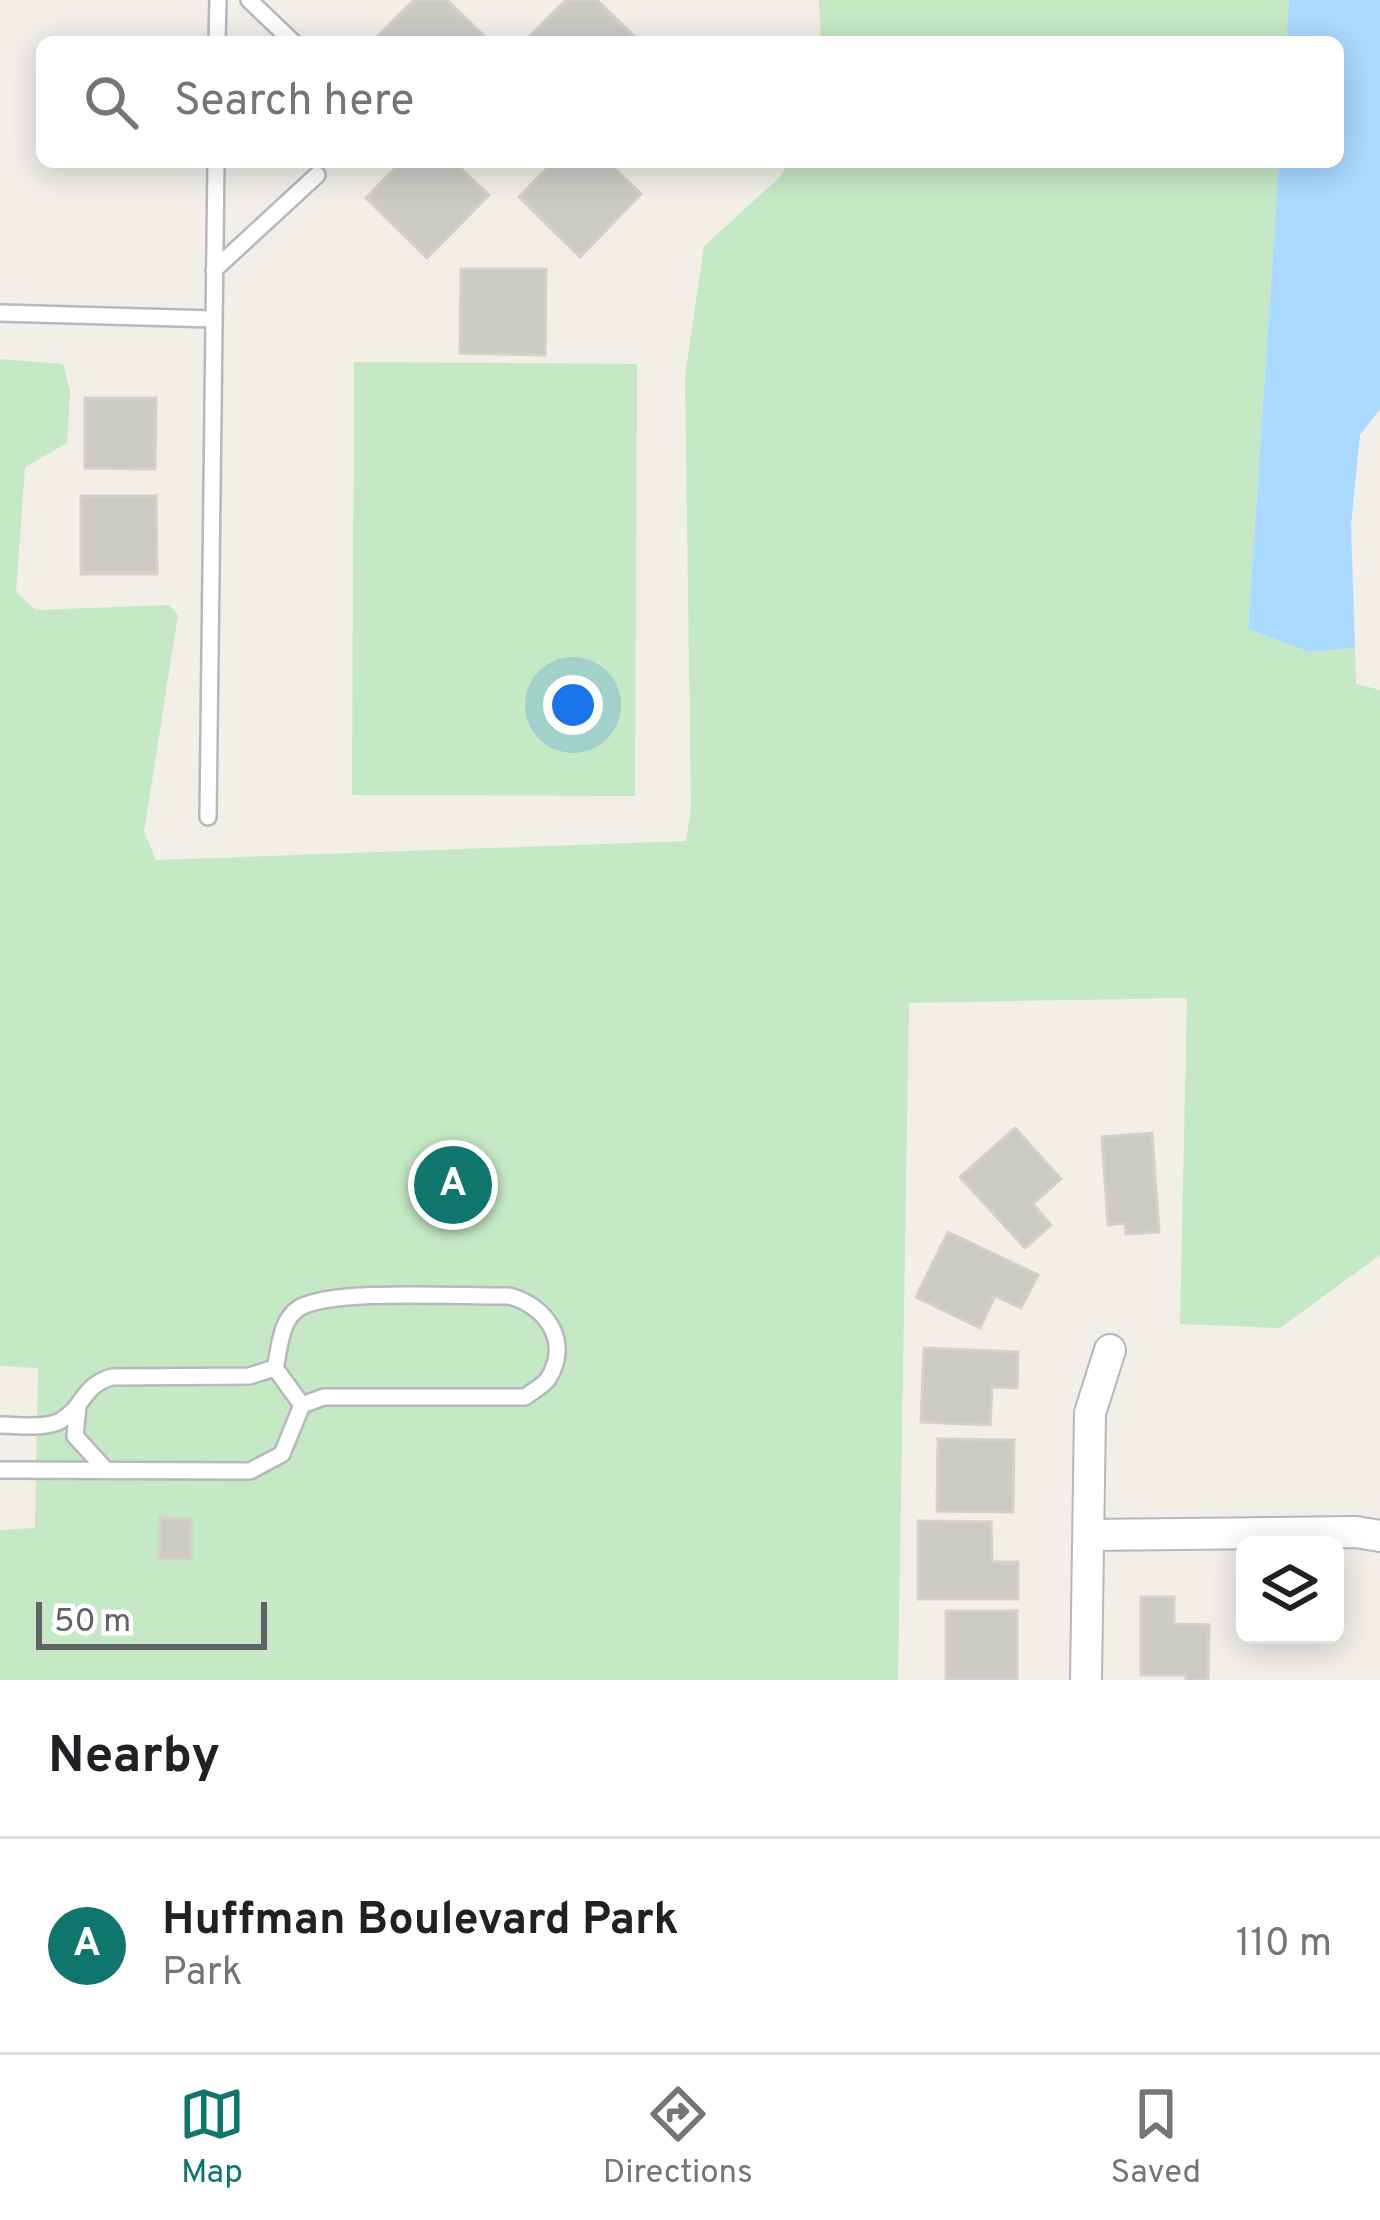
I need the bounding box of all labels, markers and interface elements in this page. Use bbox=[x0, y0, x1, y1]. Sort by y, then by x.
search box bbox=[36, 36, 1344, 168]
icon: search bbox=[78, 69, 144, 135]
text: Search here bbox=[174, 74, 414, 131]
your location bbox=[543, 675, 603, 735]
pin: A bbox=[414, 1140, 492, 1230]
map controls bbox=[1236, 1536, 1344, 1644]
button: layers bbox=[1236, 1536, 1344, 1644]
scale bar bbox=[36, 1596, 267, 1649]
text: 50 m bbox=[54, 1602, 131, 1644]
text: Nearby bbox=[48, 1726, 220, 1791]
text: Huffman Boulevard Park bbox=[162, 1893, 679, 1950]
text: A bbox=[73, 1921, 101, 1970]
text: 110 m bbox=[1236, 1921, 1332, 1970]
text: Park bbox=[162, 1950, 243, 1999]
tab: Map bbox=[179, 2081, 245, 2195]
tab: Directions bbox=[603, 2081, 753, 2195]
tab: Saved bbox=[1110, 2081, 1201, 2195]

